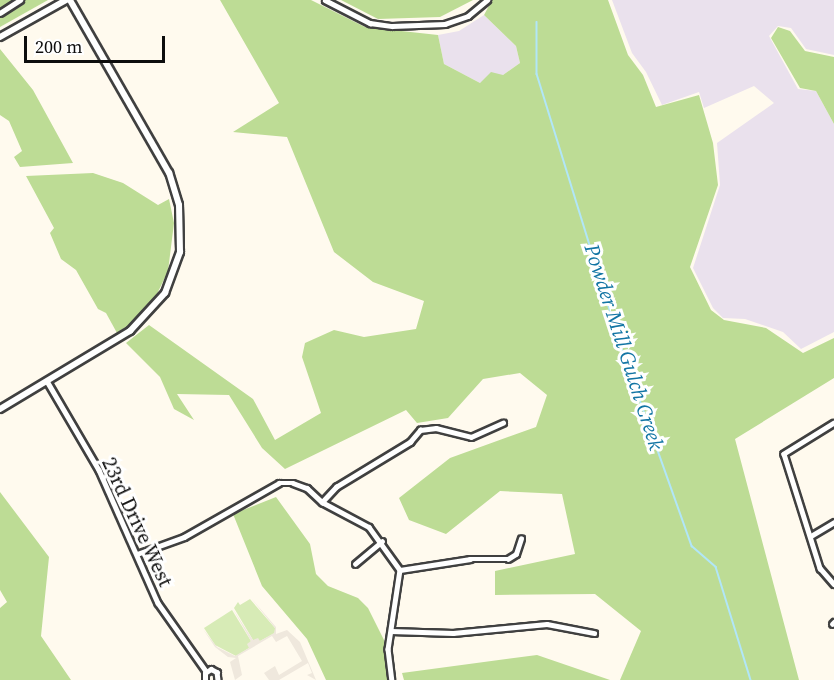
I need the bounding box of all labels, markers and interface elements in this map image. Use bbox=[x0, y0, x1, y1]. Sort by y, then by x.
scale bar bbox=[27, 24, 168, 62]
text: 200 m bbox=[35, 34, 82, 59]
water label: Powder Mill Gulch Creek bbox=[579, 241, 669, 453]
street label: 23rd Drive West bbox=[96, 453, 178, 591]

